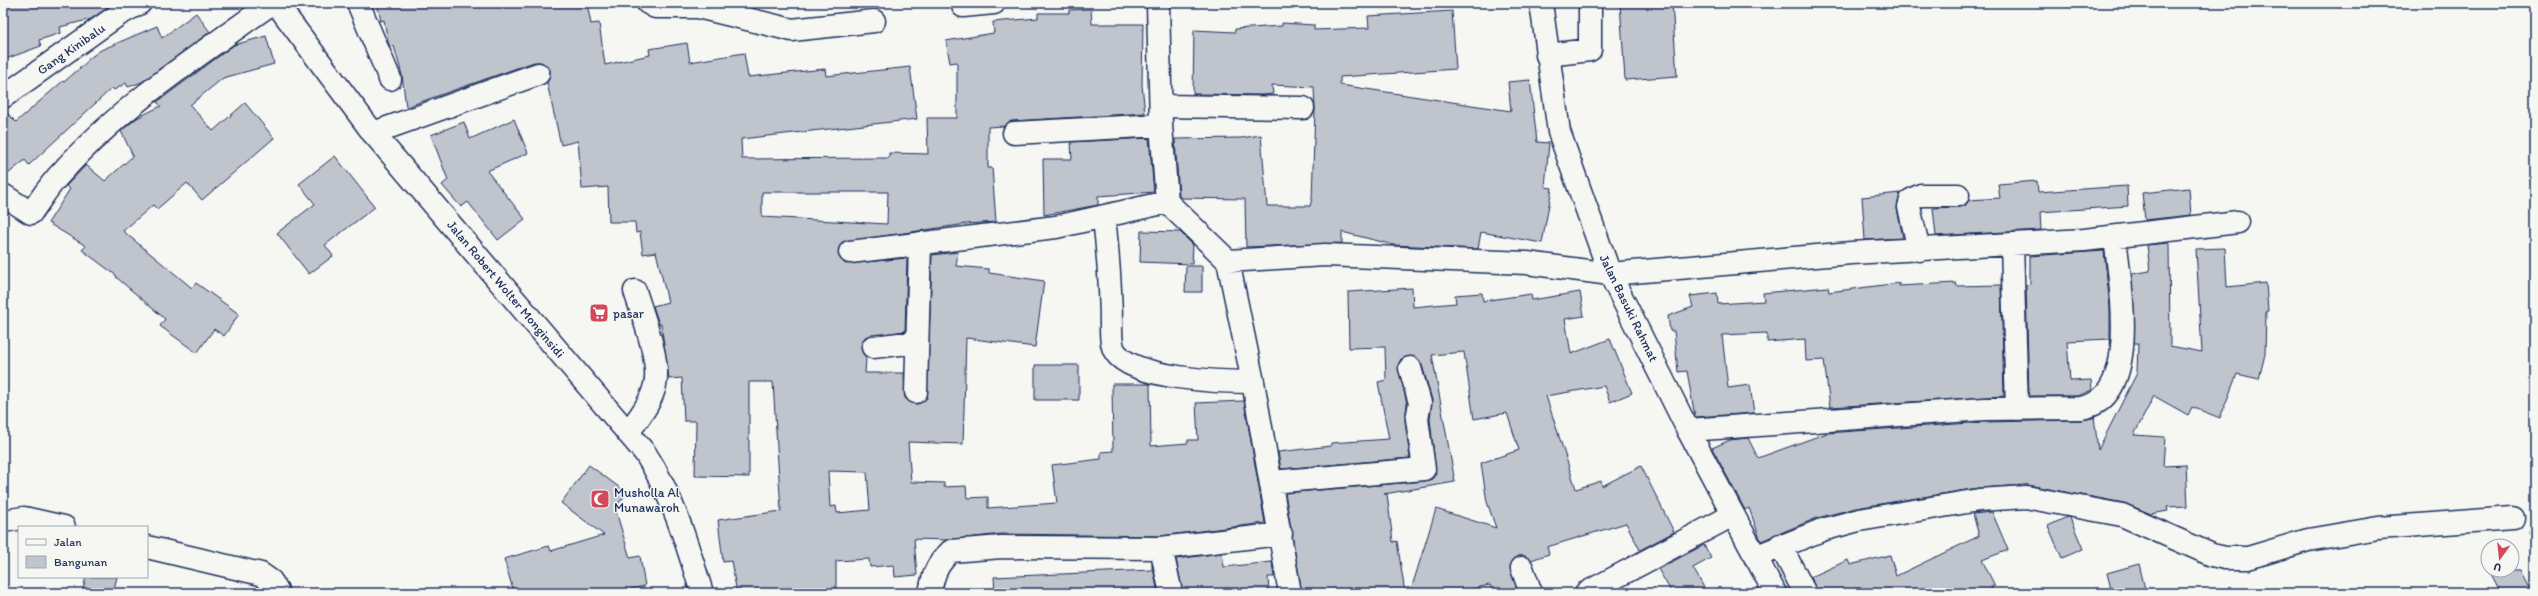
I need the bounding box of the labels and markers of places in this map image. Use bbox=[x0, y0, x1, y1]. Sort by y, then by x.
supermarket icon: pasar bbox=[588, 302, 610, 324]
place label: pasar bbox=[613, 306, 645, 321]
place label: Musholla Al Munawaroh bbox=[614, 485, 680, 515]
mosque icon: Musholla Al Munawaroh bbox=[589, 488, 611, 510]

